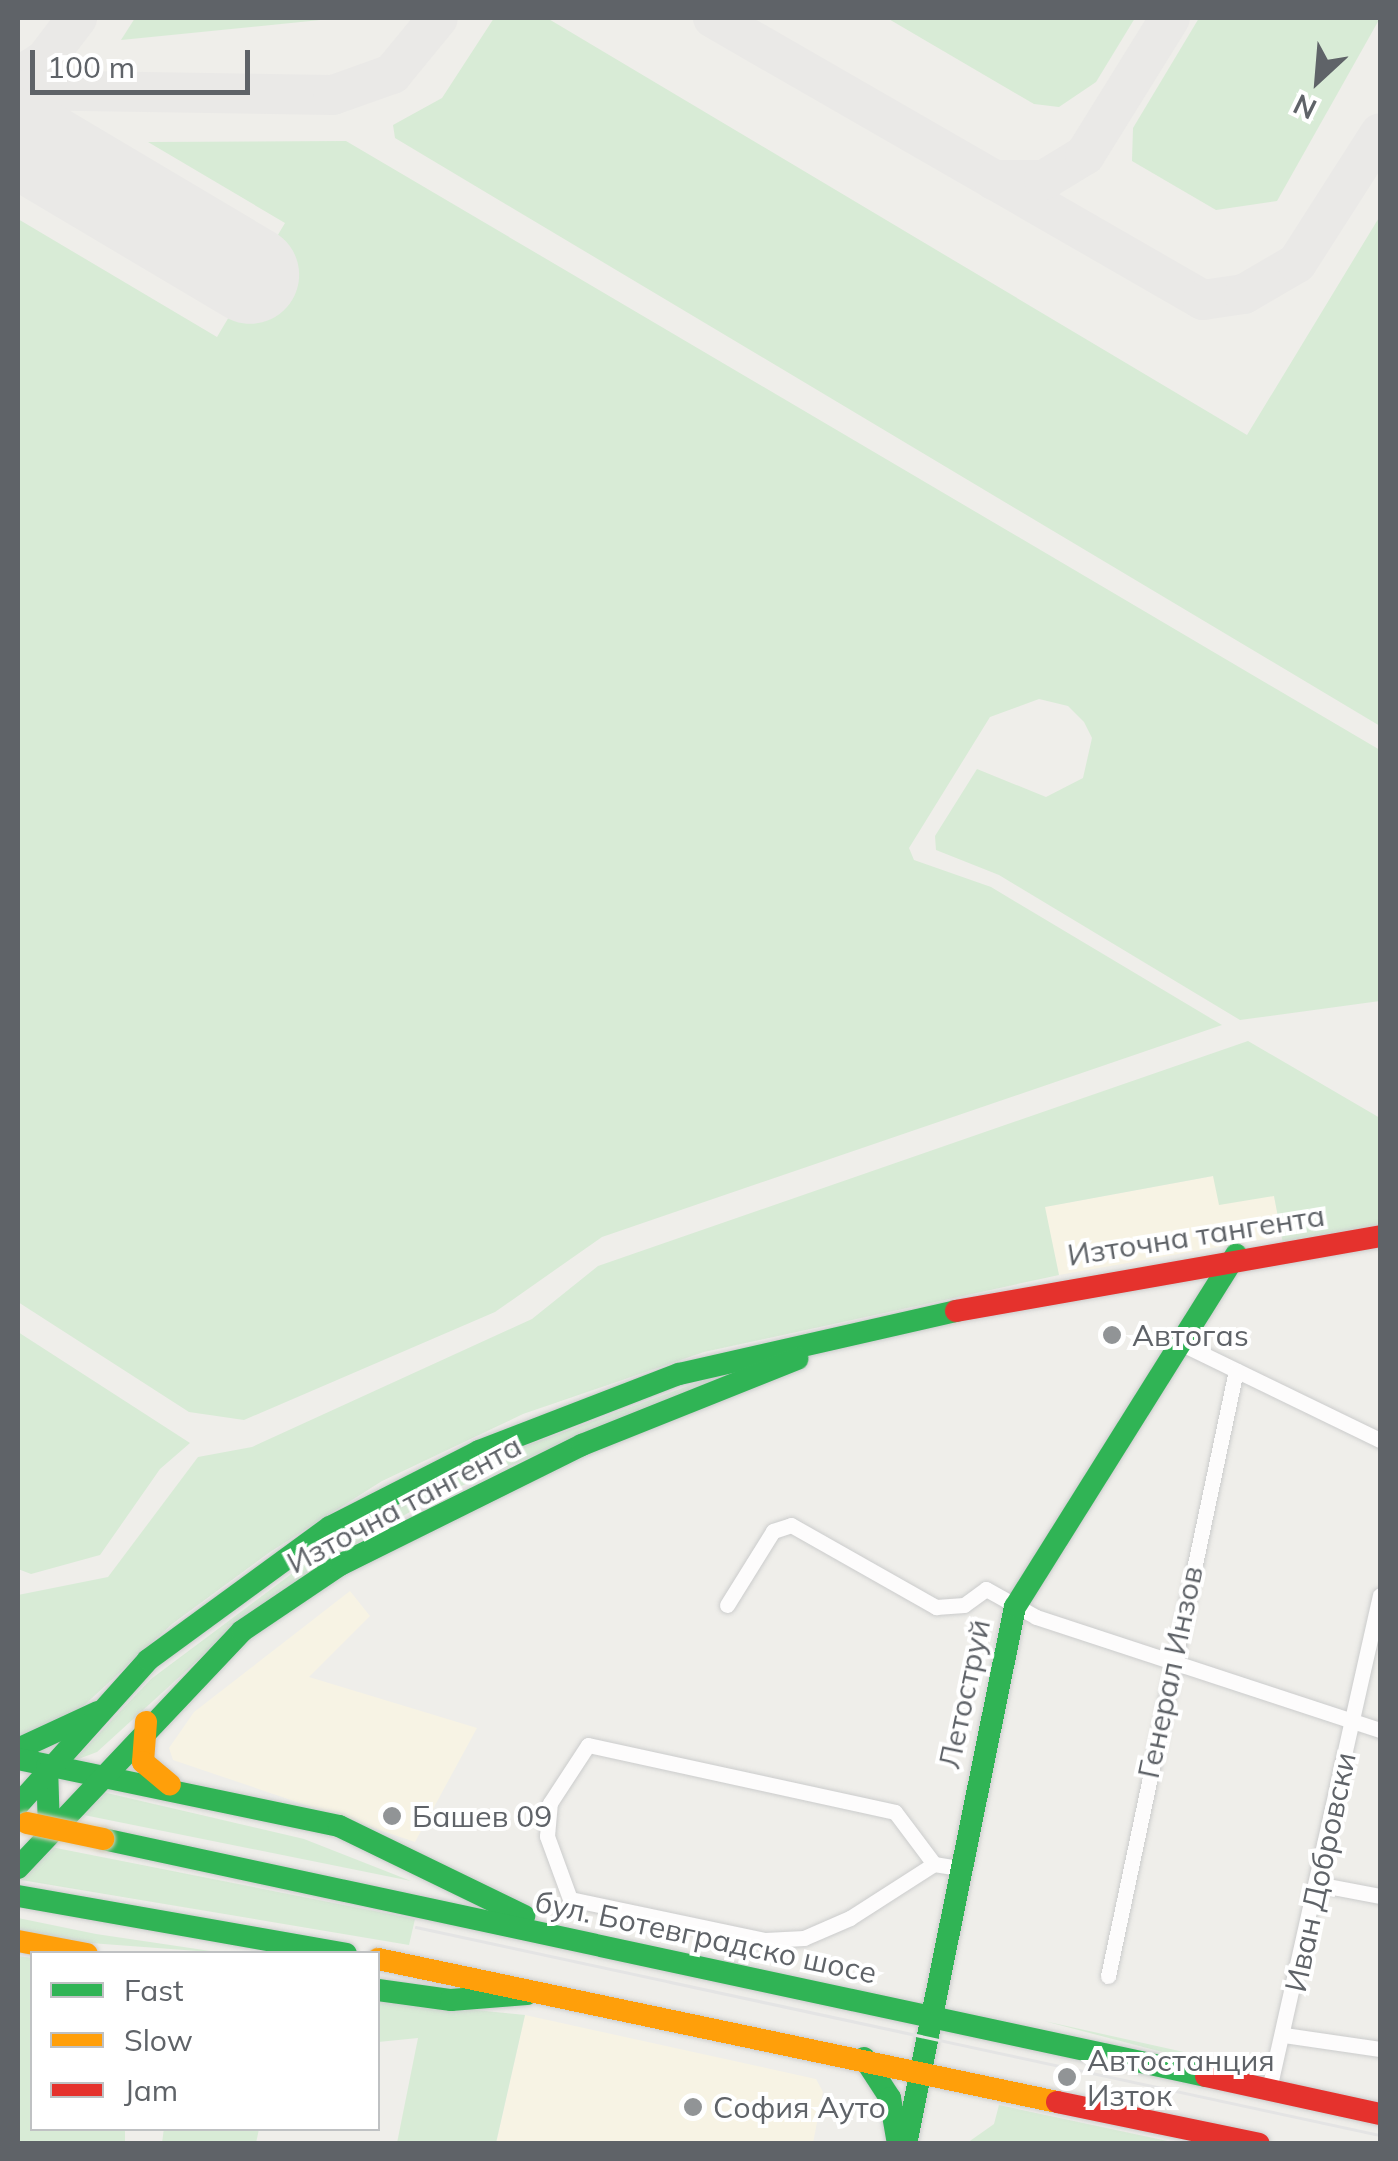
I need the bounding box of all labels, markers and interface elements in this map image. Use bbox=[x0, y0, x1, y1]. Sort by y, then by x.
scale bar bbox=[35, 30, 255, 92]
north arrow bbox=[1268, 30, 1368, 130]
text: 100 m bbox=[47, 48, 135, 86]
text: N bbox=[1287, 87, 1322, 128]
street label: Източна тангента bbox=[1065, 1197, 1327, 1273]
place label: Автогаѕ bbox=[1132, 1317, 1249, 1353]
marker: Автогаѕ bbox=[1101, 1324, 1123, 1346]
street label: Източна тангента bbox=[281, 1427, 527, 1581]
street label: Генерал Инзов bbox=[1130, 1563, 1210, 1781]
street label: Летоструй bbox=[931, 1616, 997, 1772]
street label: Иван Добровски bbox=[1277, 1749, 1363, 1995]
place label: Башев 09 bbox=[412, 1798, 552, 1834]
marker: Башев 09 bbox=[381, 1805, 403, 1827]
street label: бул. Ботевградско шосе bbox=[532, 1883, 880, 1991]
legend bbox=[30, 1951, 380, 2131]
text: Fast bbox=[124, 1971, 184, 2009]
text: Slow bbox=[124, 2021, 193, 2059]
place label: Автостанция Изток bbox=[1087, 2042, 1275, 2112]
marker: Автостанция Изток bbox=[1056, 2066, 1078, 2088]
text: Jam bbox=[124, 2071, 178, 2109]
place label: София Ауто bbox=[713, 2089, 886, 2125]
marker: София Ауто bbox=[682, 2096, 704, 2118]

